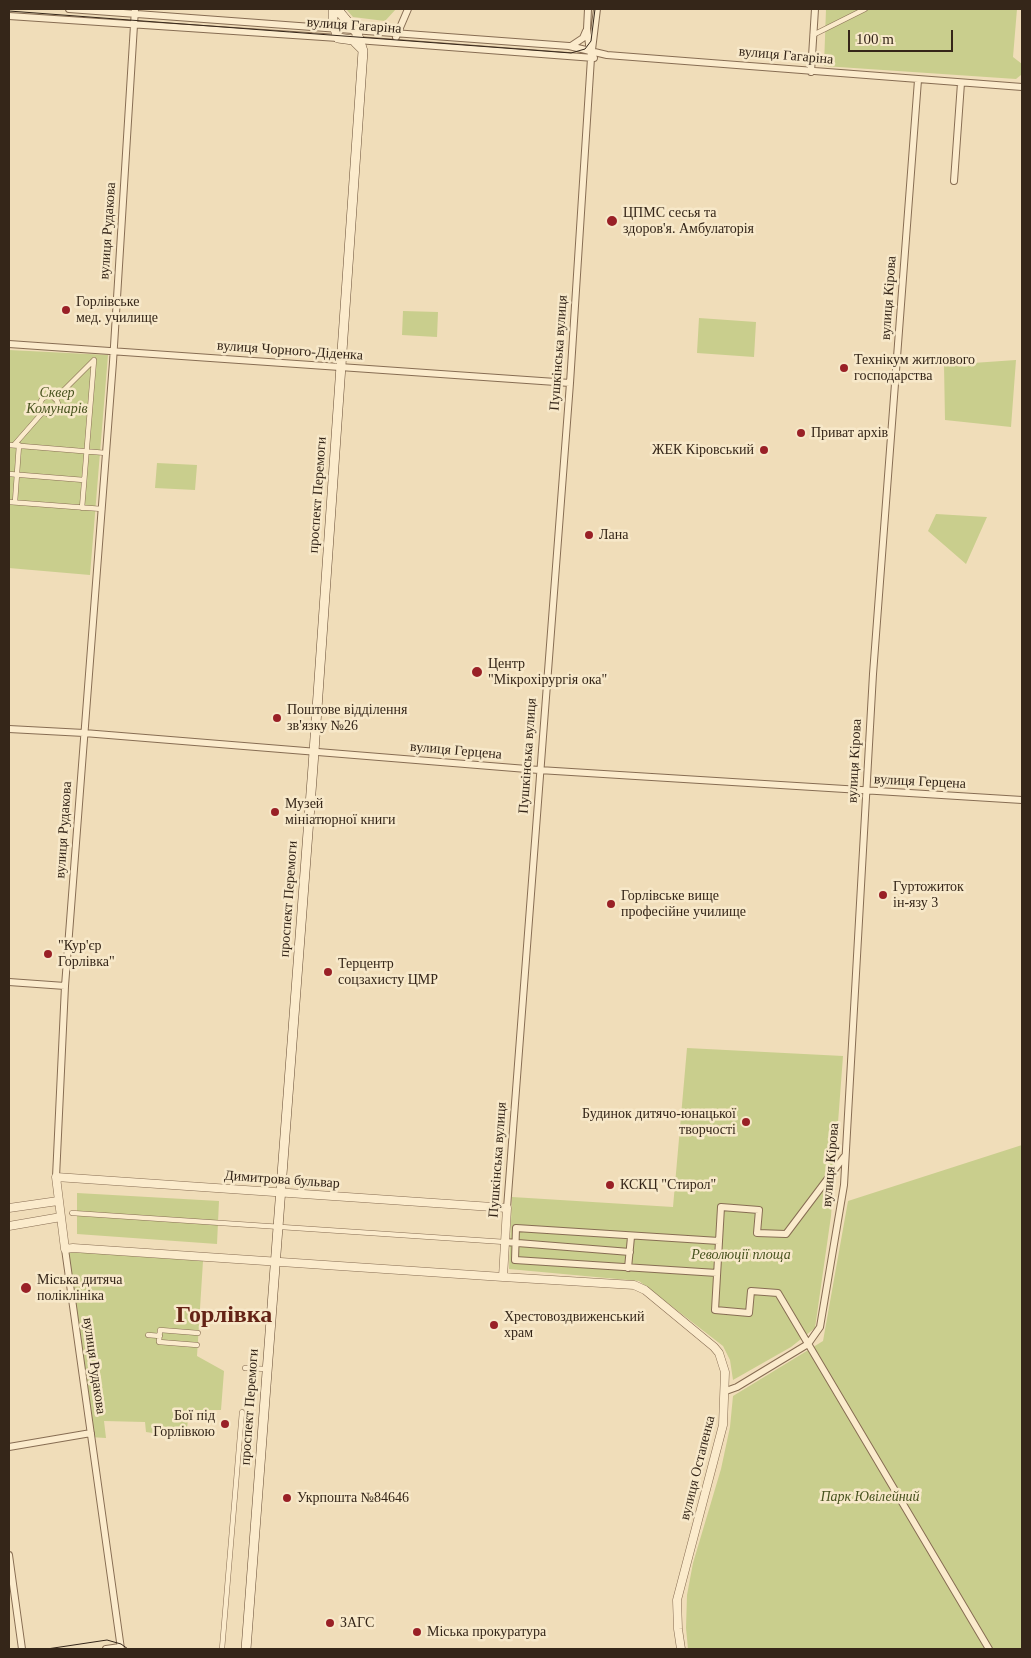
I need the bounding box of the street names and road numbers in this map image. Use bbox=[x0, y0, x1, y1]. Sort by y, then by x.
street label: вулиця Гагаріна bbox=[306, 14, 402, 38]
street label: вулиця Гагаріна bbox=[738, 43, 834, 69]
street label: вулиця Рудакова bbox=[96, 182, 120, 280]
street label: вулиця Кірова bbox=[878, 255, 900, 341]
street label: Пушкінська вулиця bbox=[547, 295, 571, 411]
street label: вулиця Чорного-Діденка bbox=[217, 338, 363, 364]
street label: проспект Перемоги bbox=[306, 436, 330, 554]
street label: Пушкінська вулиця bbox=[516, 698, 540, 814]
street label: вулиця Кірова bbox=[844, 718, 866, 804]
street label: вулиця Герцена bbox=[409, 739, 503, 763]
street label: вулиця Герцена bbox=[874, 771, 966, 793]
street label: вулиця Рудакова bbox=[52, 781, 76, 879]
street label: проспект Перемоги bbox=[277, 840, 301, 958]
street label: Пушкінська вулиця bbox=[486, 1102, 510, 1218]
street label: вулиця Кірова bbox=[819, 1122, 843, 1208]
street label: Димитрова бульвар bbox=[224, 1168, 340, 1192]
street label: вулиця Рудакова bbox=[79, 1317, 109, 1415]
street label: проспект Перемоги bbox=[238, 1348, 262, 1466]
street label: вулиця Остапенка bbox=[677, 1414, 719, 1522]

